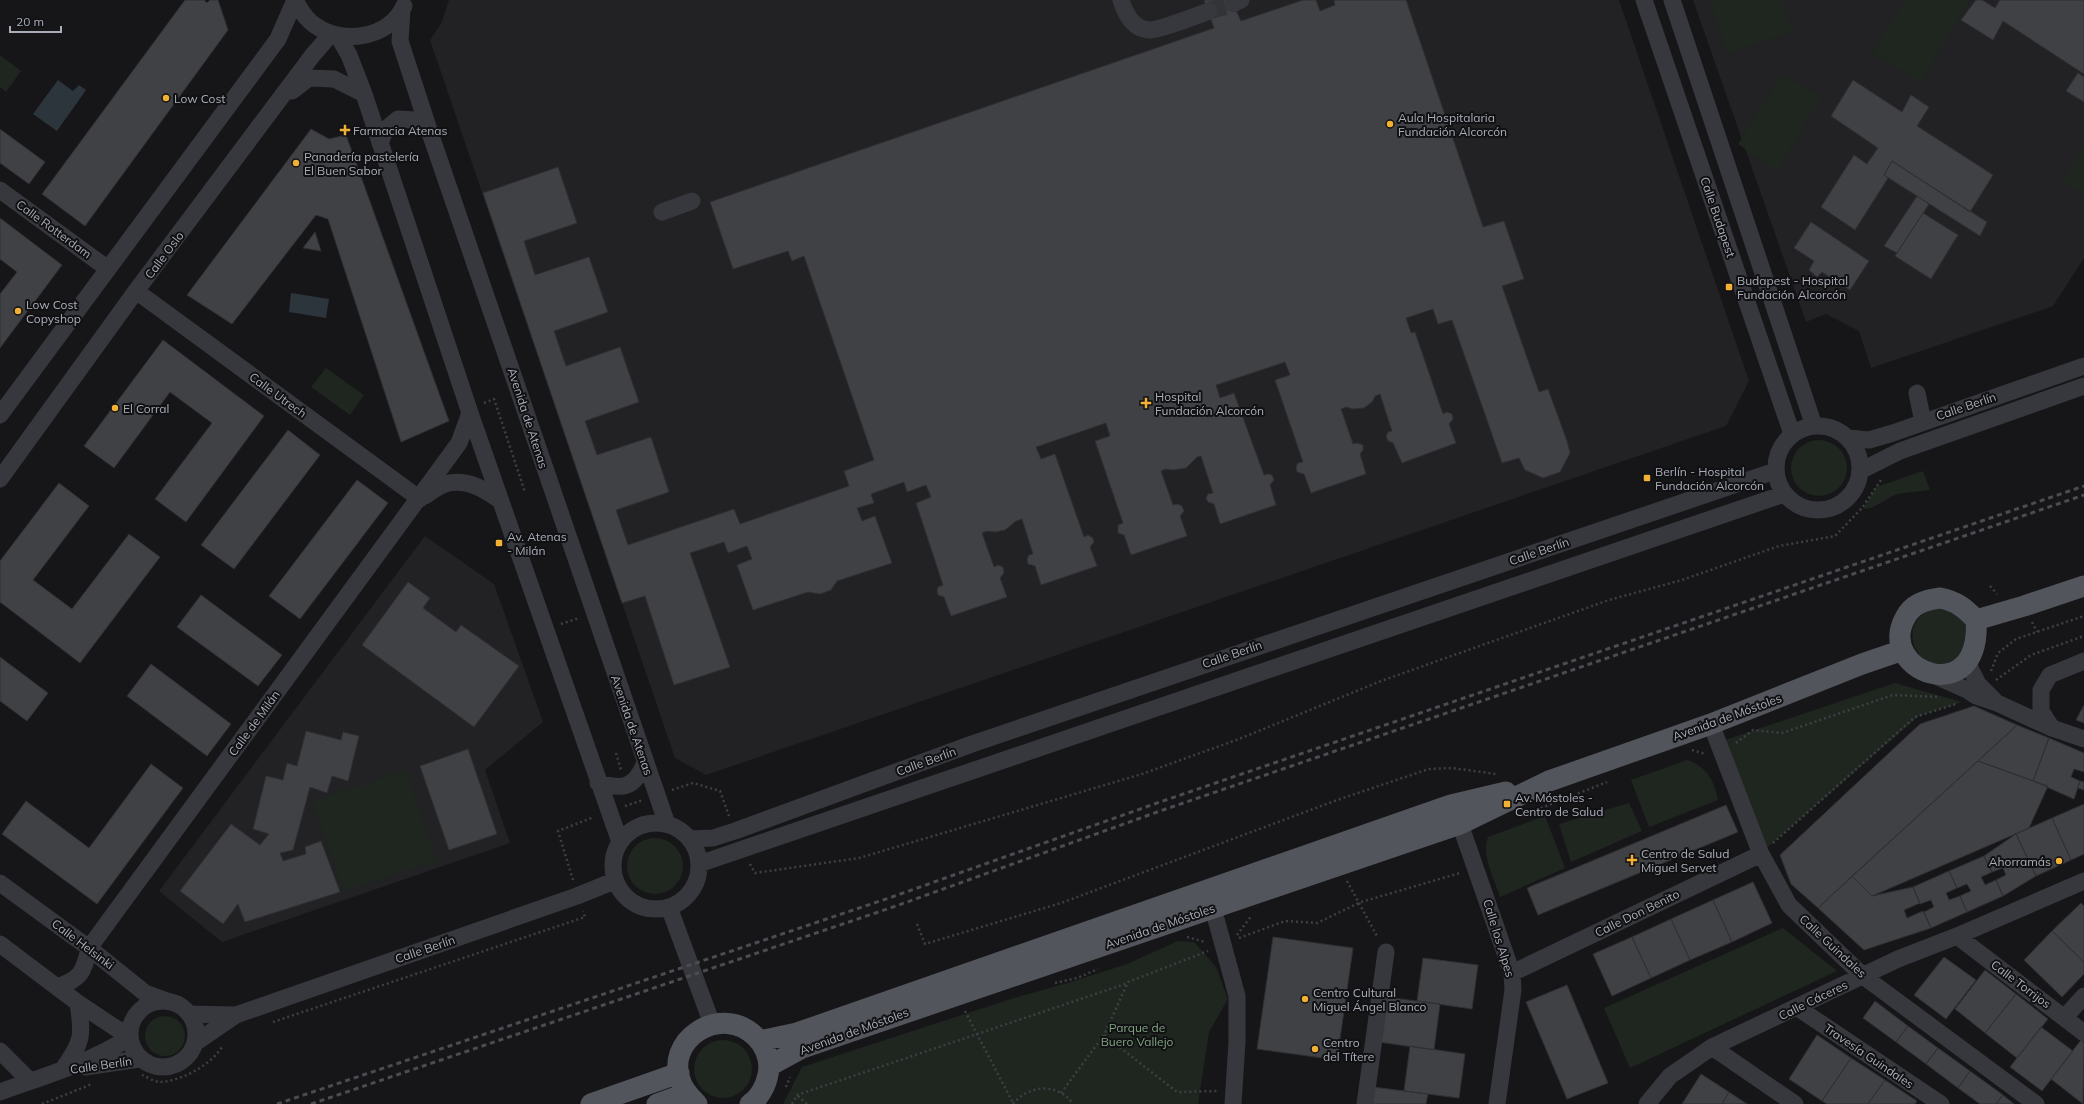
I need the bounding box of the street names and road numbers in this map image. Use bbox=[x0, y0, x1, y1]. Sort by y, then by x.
street label: Calle Budapest bbox=[1697, 175, 1739, 259]
street label: Calle Rotterdam bbox=[13, 197, 95, 261]
street label: Calle Oslo bbox=[141, 228, 187, 282]
street label: Avenida de Atenas bbox=[505, 366, 551, 470]
street label: Calle Utrech bbox=[246, 369, 310, 421]
street label: Calle Berlín bbox=[1934, 389, 1998, 423]
street label: Calle Berlín bbox=[1507, 534, 1571, 568]
street label: Calle Berlín bbox=[1200, 637, 1264, 671]
street label: Avenida de Atenas bbox=[608, 673, 656, 777]
street label: Calle de Milán bbox=[225, 687, 283, 759]
street label: Avenida de Móstoles bbox=[1670, 690, 1784, 744]
street label: Calle Berlín bbox=[894, 743, 958, 779]
street label: Calle Don Benito bbox=[1592, 886, 1682, 940]
street label: Calle los Alpes bbox=[1480, 897, 1518, 979]
street label: Avenida de Móstoles bbox=[1103, 900, 1217, 952]
street label: Calle Guindales bbox=[1796, 911, 1870, 981]
street label: Calle Helsinki bbox=[49, 916, 117, 972]
street label: Calle Berlín bbox=[393, 932, 457, 966]
street label: Calle Torrijos bbox=[1988, 957, 2054, 1011]
street label: Calle Cáceres bbox=[1776, 977, 1850, 1023]
street label: Avenida de Móstoles bbox=[797, 1004, 911, 1058]
street label: Travesía Guindales bbox=[1821, 1020, 1917, 1092]
street label: Calle Berlín bbox=[69, 1053, 133, 1077]

